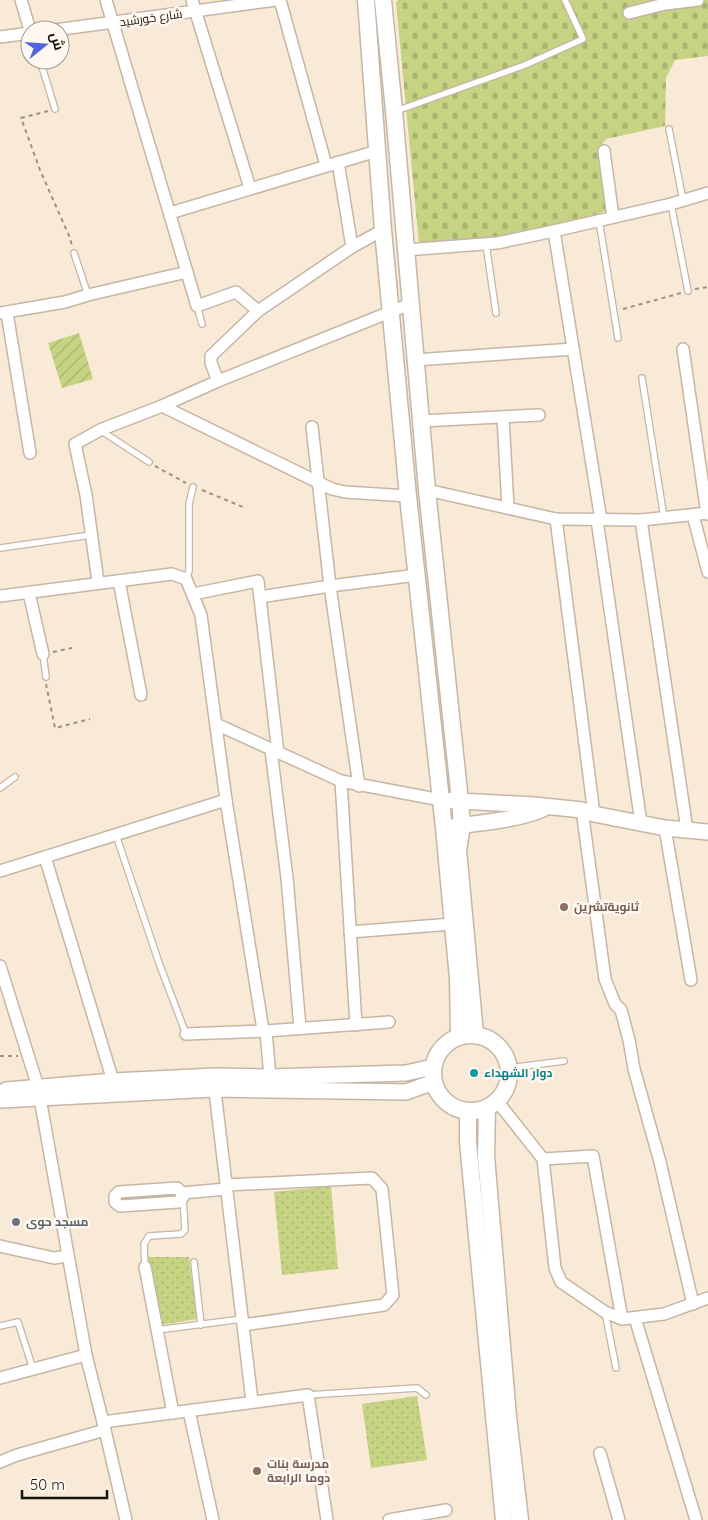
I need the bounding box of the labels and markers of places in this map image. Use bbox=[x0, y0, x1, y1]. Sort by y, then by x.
place label: ثانويةتشرين bbox=[574, 899, 640, 915]
marker: ثانويةتشرين bbox=[558, 901, 570, 913]
place label: دوار الشهداء bbox=[484, 1065, 552, 1081]
marker: دوار الشهداء bbox=[468, 1067, 480, 1079]
place label: مسجد حوى bbox=[26, 1214, 89, 1230]
marker: مسجد حوى bbox=[10, 1216, 22, 1228]
place label: مدرسة بنات دوما الرابعة bbox=[267, 1456, 330, 1486]
marker: مدرسة بنات دوما الرابعة bbox=[251, 1465, 263, 1477]

